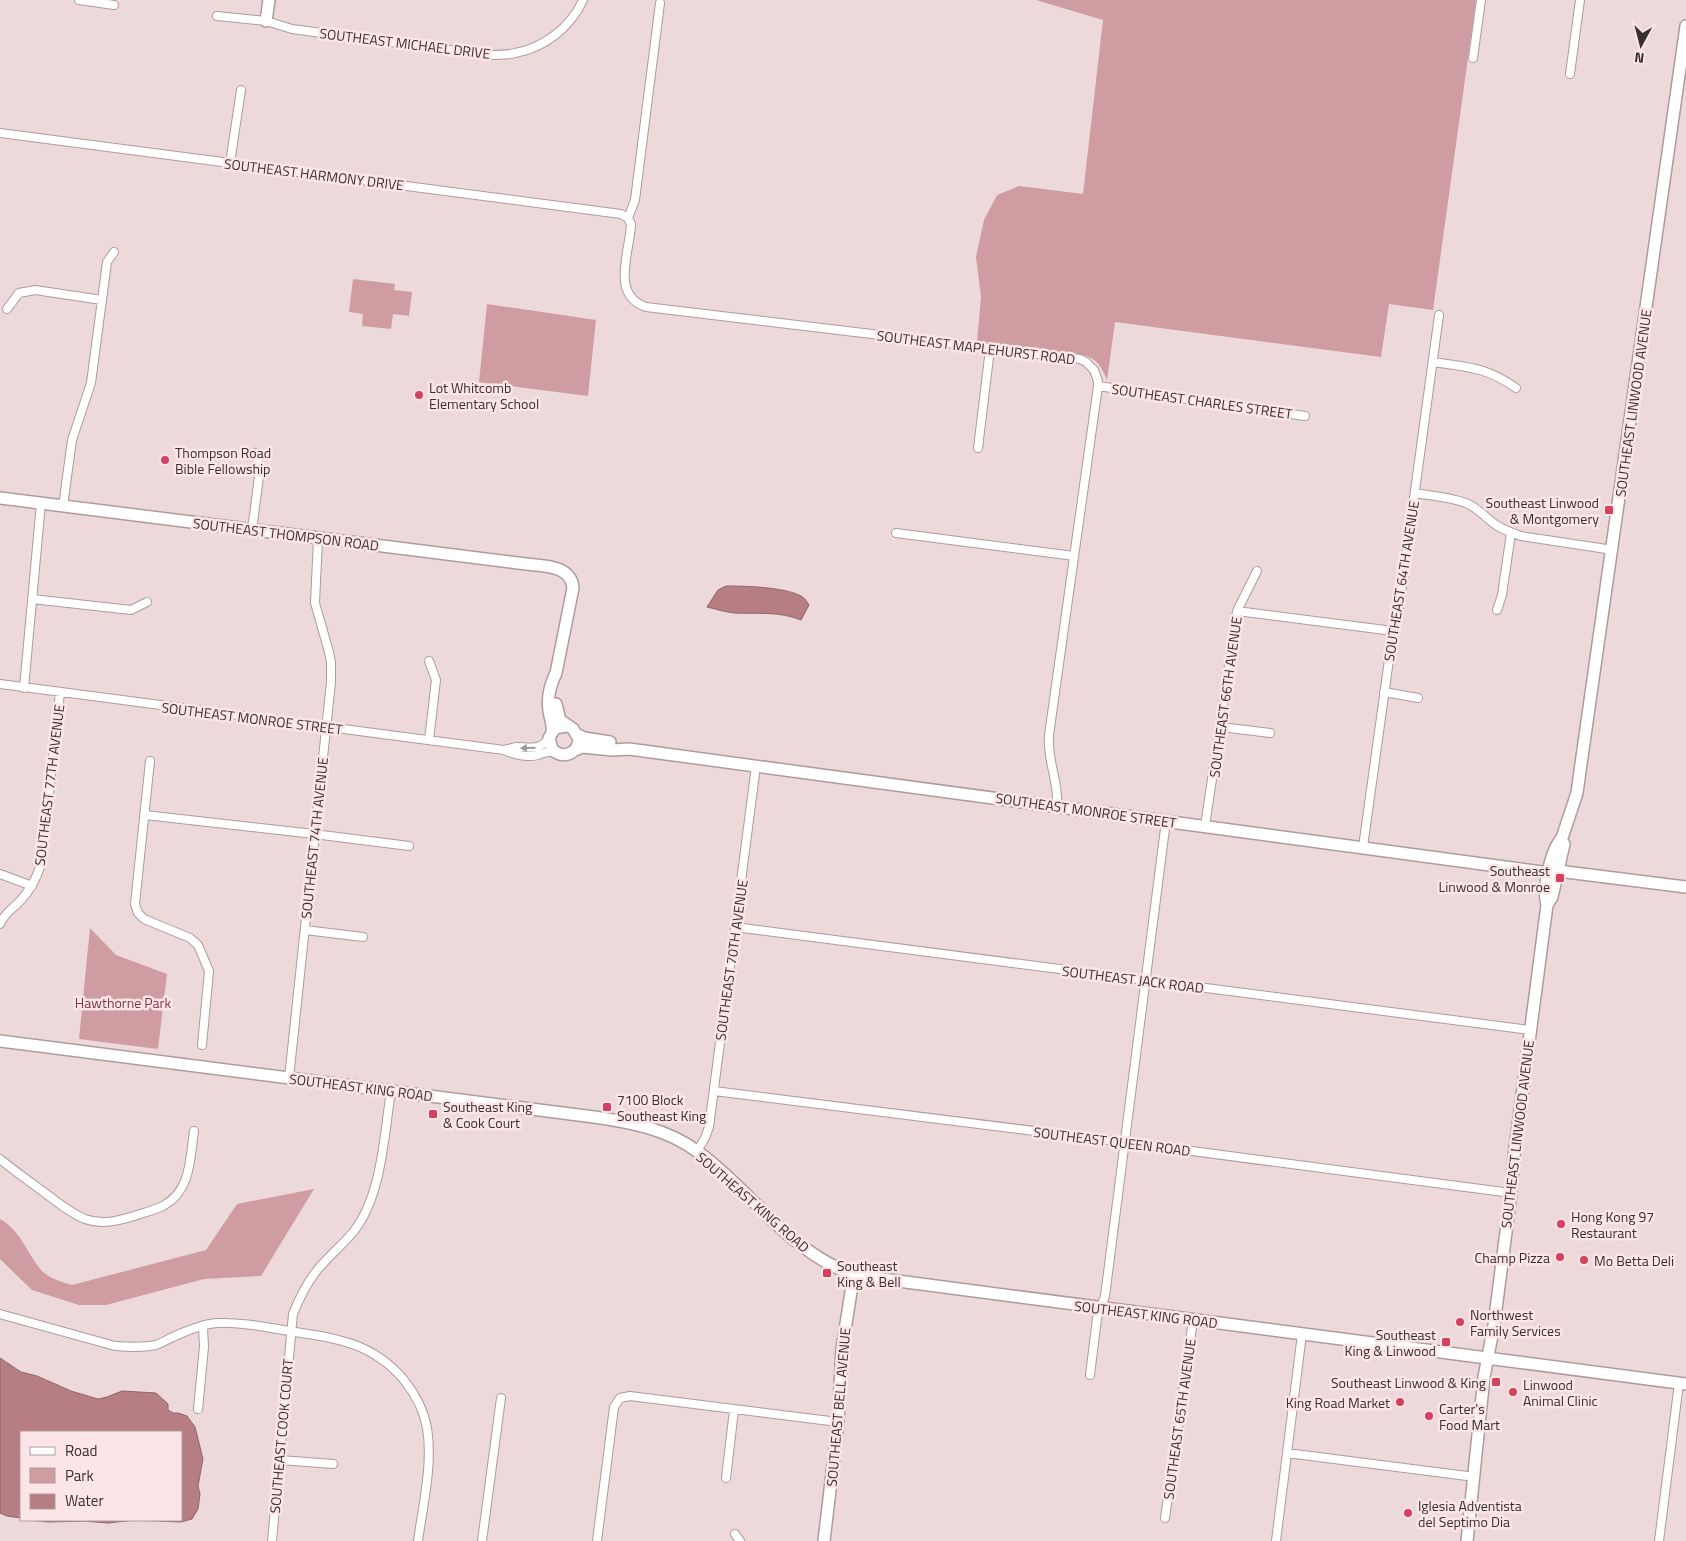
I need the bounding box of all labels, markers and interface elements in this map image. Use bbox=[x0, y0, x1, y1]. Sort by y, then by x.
north arrow bbox=[1616, 20, 1666, 70]
street label: SOUTHEAST MICHAEL DRIVE bbox=[318, 22, 492, 64]
text: N bbox=[1633, 47, 1645, 69]
street label: SOUTHEAST HARMONY DRIVE bbox=[223, 153, 405, 195]
street label: SOUTHEAST LINWOOD AVENUE bbox=[1609, 308, 1657, 498]
street label: SOUTHEAST MAPLEHURST ROAD bbox=[876, 324, 1076, 370]
place label: Lot Whitcomb Elementary School bbox=[429, 377, 539, 414]
street label: SOUTHEAST CHARLES STREET bbox=[1110, 378, 1294, 424]
marker: Lot Whitcomb Elementary School bbox=[413, 389, 425, 401]
place label: Thompson Road Bible Fellowship bbox=[175, 442, 271, 479]
marker: Thompson Road Bible Fellowship bbox=[159, 454, 171, 466]
place label: Southeast Linwood & Montgomery bbox=[1486, 492, 1599, 529]
street label: SOUTHEAST 64TH AVENUE bbox=[1378, 499, 1424, 663]
marker: Southeast Linwood & Montgomery bbox=[1603, 504, 1615, 516]
street label: SOUTHEAST THOMPSON ROAD bbox=[192, 512, 380, 556]
street label: SOUTHEAST 66TH AVENUE bbox=[1203, 615, 1247, 779]
street label: SOUTHEAST MONROE STREET bbox=[160, 696, 344, 740]
street label: SOUTHEAST 77TH AVENUE bbox=[29, 703, 69, 867]
one-way arrow bbox=[520, 744, 536, 752]
street label: SOUTHEAST 74TH AVENUE bbox=[295, 756, 333, 920]
street label: SOUTHEAST MONROE STREET bbox=[994, 787, 1178, 833]
place label: Southeast Linwood & Monroe bbox=[1438, 860, 1550, 897]
marker: Southeast Linwood & Monroe bbox=[1554, 872, 1566, 884]
street label: SOUTHEAST 70TH AVENUE bbox=[709, 878, 753, 1042]
street label: SOUTHEAST JACK ROAD bbox=[1061, 960, 1205, 998]
park label: Hawthorne Park bbox=[75, 992, 171, 1013]
street label: SOUTHEAST LINWOOD AVENUE bbox=[1495, 1039, 1539, 1229]
street label: SOUTHEAST KING ROAD bbox=[288, 1068, 434, 1106]
place label: 7100 Block Southeast King bbox=[617, 1089, 706, 1126]
place label: Southeast King & Cook Court bbox=[443, 1096, 532, 1133]
marker: 7100 Block Southeast King bbox=[601, 1101, 613, 1113]
marker: Southeast King & Cook Court bbox=[427, 1108, 439, 1120]
street label: SOUTHEAST QUEEN ROAD bbox=[1032, 1121, 1192, 1161]
street label: SOUTHEAST KING ROAD bbox=[692, 1147, 814, 1257]
place label: Hong Kong 97 Restaurant bbox=[1571, 1206, 1654, 1243]
marker: Hong Kong 97 Restaurant bbox=[1555, 1218, 1567, 1230]
place label: Champ Pizza bbox=[1475, 1247, 1550, 1268]
place label: Mo Betta Deli bbox=[1594, 1250, 1674, 1271]
marker: Champ Pizza bbox=[1554, 1251, 1566, 1263]
marker: Mo Betta Deli bbox=[1578, 1254, 1590, 1266]
place label: Southeast King & Bell bbox=[837, 1255, 901, 1292]
marker: Southeast King & Bell bbox=[821, 1267, 833, 1279]
street label: SOUTHEAST KING ROAD bbox=[1073, 1295, 1219, 1333]
place label: Northwest Family Services bbox=[1470, 1304, 1561, 1341]
marker: Northwest Family Services bbox=[1454, 1316, 1466, 1328]
place label: Southeast King & Linwood bbox=[1344, 1324, 1436, 1361]
street label: SOUTHEAST BELL AVENUE bbox=[821, 1326, 855, 1487]
marker: Southeast King & Linwood bbox=[1440, 1336, 1452, 1348]
street label: SOUTHEAST 65TH AVENUE bbox=[1157, 1337, 1201, 1501]
street label: SOUTHEAST COOK COURT bbox=[264, 1357, 298, 1514]
place label: Southeast Linwood & King bbox=[1331, 1372, 1486, 1393]
place label: Linwood Animal Clinic bbox=[1523, 1374, 1598, 1411]
marker: Southeast Linwood & King bbox=[1490, 1376, 1502, 1388]
marker: Linwood Animal Clinic bbox=[1507, 1386, 1519, 1398]
place label: King Road Market bbox=[1286, 1392, 1390, 1413]
marker: King Road Market bbox=[1394, 1396, 1406, 1408]
place label: Carter's Food Mart bbox=[1439, 1398, 1500, 1435]
marker: Carter's Food Mart bbox=[1423, 1410, 1435, 1422]
legend bbox=[20, 1431, 182, 1521]
text: Road bbox=[65, 1439, 97, 1462]
text: Park bbox=[65, 1464, 94, 1487]
text: Water bbox=[65, 1489, 104, 1512]
place label: Iglesia Adventista del Septimo Dia bbox=[1418, 1495, 1522, 1532]
marker: Iglesia Adventista del Septimo Dia bbox=[1402, 1507, 1414, 1519]

